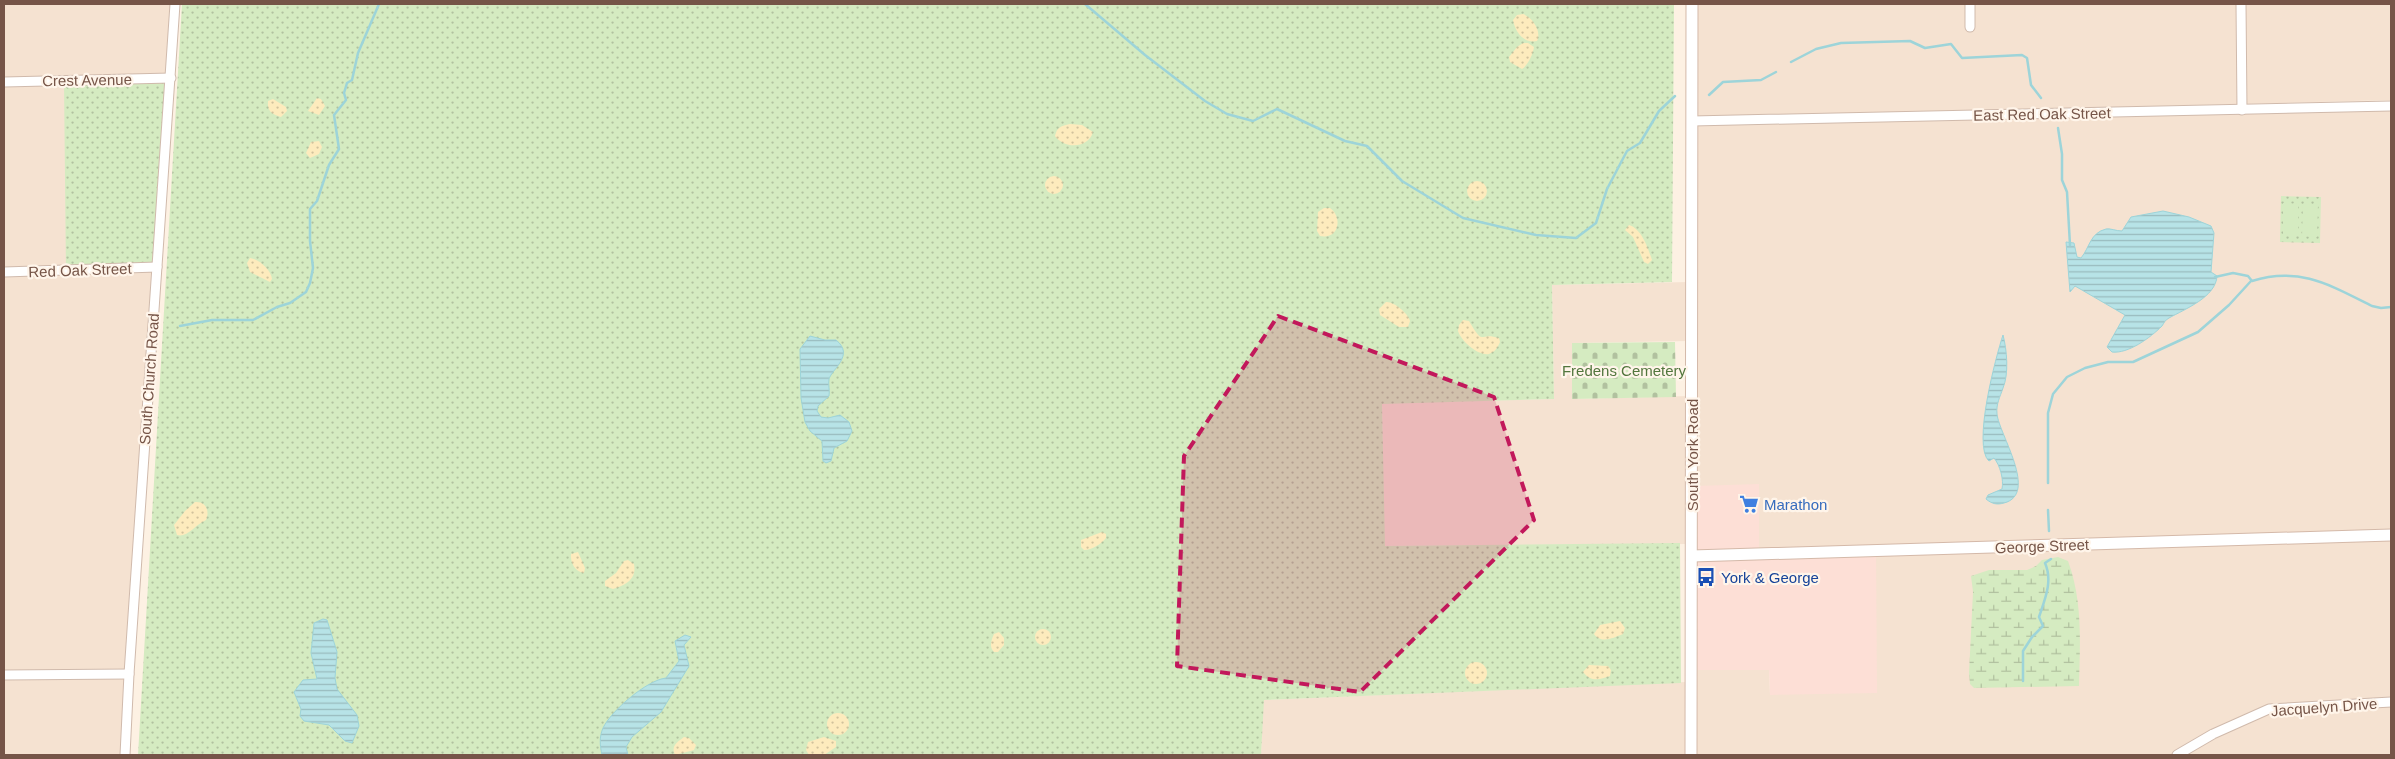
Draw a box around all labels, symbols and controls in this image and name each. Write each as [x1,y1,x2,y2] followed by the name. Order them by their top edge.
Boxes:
[42,71,132,89] street label: Crest Avenue
[1973,104,2112,124] street label: East Red Oak Street
[28,260,133,280] street label: Red Oak Street
[136,313,162,445] street label: South Church Road
[1562,362,1687,379] park label: Fredens Cemetery
[1684,399,1701,511] street label: South York Road
[1738,493,1760,515] supermarket icon: Marathon
[1764,496,1827,513] place label: Marathon
[1995,536,2090,556] street label: George Street
[1695,566,1717,588] bus stop icon: York & George
[1721,569,1819,586] place label: York & George
[2270,695,2378,719] street label: Jacquelyn Drive

